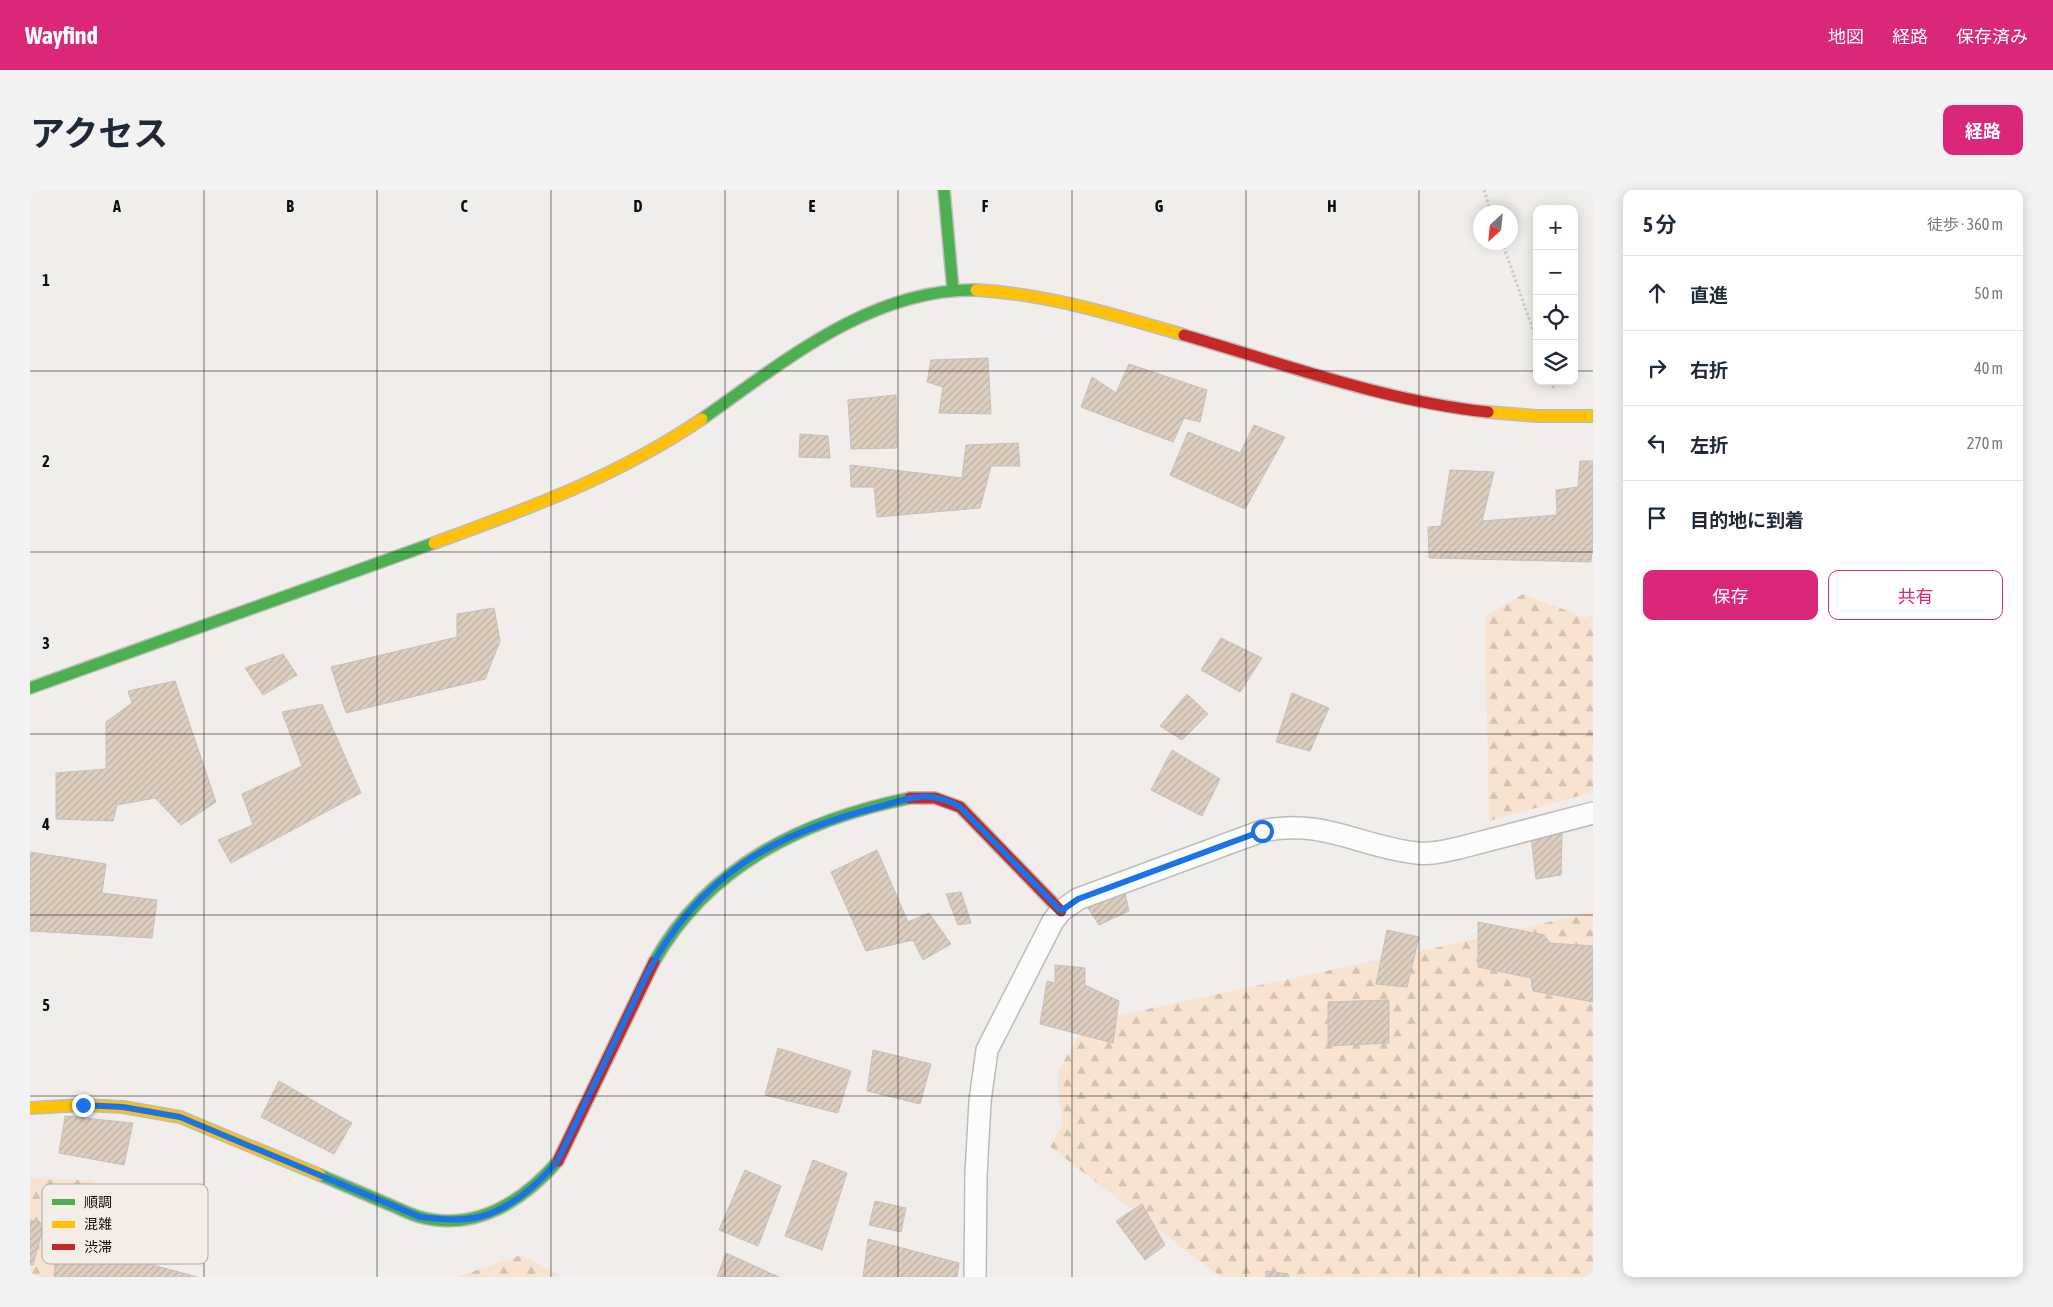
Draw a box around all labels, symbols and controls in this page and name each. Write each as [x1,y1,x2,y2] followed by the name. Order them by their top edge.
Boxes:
[25,22,98,49] text: Wayfind
[1828,26,1864,47] text: 地図
[1892,26,1928,47] text: 経路
[1956,26,2028,47] text: 保存済み
[1943,105,2023,155] button: 経路
[30,113,168,153] text: アクセス
[112,197,121,215] text: A
[286,197,294,215] text: B
[460,197,468,215] text: C
[634,197,643,215] text: D
[809,197,816,215] text: E
[982,197,989,215] text: F
[1155,197,1164,215] text: G
[1327,197,1337,215] text: H
[1473,205,1518,250] north arrow
[1533,205,1578,385] map controls
[1533,205,1578,250] button: +
[1643,212,1677,236] text: 5 分
[1927,215,2003,233] text: 徒歩 · 360 m
[1533,250,1578,295] button: −
[42,271,50,289] text: 1
[1643,279,1671,307] icon: ahead
[1690,284,1728,306] text: 直進
[1974,284,2003,302] text: 50 m
[1533,295,1578,340] button: locate
[1533,340,1578,385] button: layers
[1643,354,1671,382] icon: right
[1690,359,1728,381] text: 右折
[1974,359,2003,377] text: 40 m
[1643,429,1671,457] icon: left
[1690,434,1728,456] text: 左折
[1967,434,2003,452] text: 270 m
[42,452,50,470] text: 2
[1643,504,1671,532] icon: arrive
[1690,509,1804,531] text: 目的地に到着
[1643,570,1818,620] button: 保存
[1828,570,2003,620] button: 共有
[42,634,50,652] text: 3
[41,815,50,833] text: 4
[1251,820,1274,843] route start
[42,996,50,1014] text: 5
[72,1094,95,1117] route end
[42,1184,208,1264] legend
[84,1194,112,1210] text: 順調
[84,1216,112,1232] text: 混雑
[84,1239,112,1255] text: 渋滞

